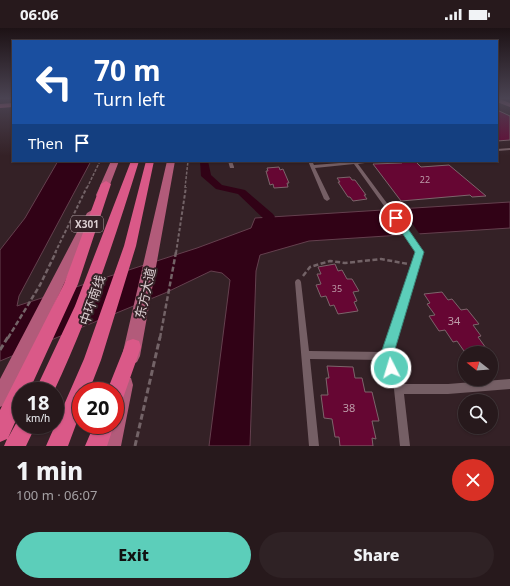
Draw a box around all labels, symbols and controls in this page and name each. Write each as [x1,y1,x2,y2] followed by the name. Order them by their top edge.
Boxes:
[20,4,59,24] text: 06:06
[94,51,161,89] text: 70 m
[28,56,80,108] icon: left
[94,87,165,111] text: Turn left
[71,132,93,154] icon: arrive
[28,133,63,153] text: Then
[420,173,430,186] house number: 22
[379,201,413,235] pin
[385,207,407,229] icon: arrive
[71,216,103,232] road number: X301
[130,266,160,320] street label: 东方大道
[75,272,109,328] street label: 中环南线
[332,282,342,295] house number: 35
[448,313,461,328] house number: 34
[458,346,498,386] north arrow
[458,346,498,434] map controls
[370,347,412,389] position arrow
[72,382,124,434] speed limit sign: 20
[27,389,49,416] text: 18
[458,394,498,434] button: search
[343,400,355,415] house number: 38
[26,411,50,425] text: km/h
[16,454,83,487] text: 1 min
[452,459,494,501] button: close
[16,486,97,504] text: 100 m · 06:07
[16,532,251,578] button: Exit
[259,532,494,578] button: Share

